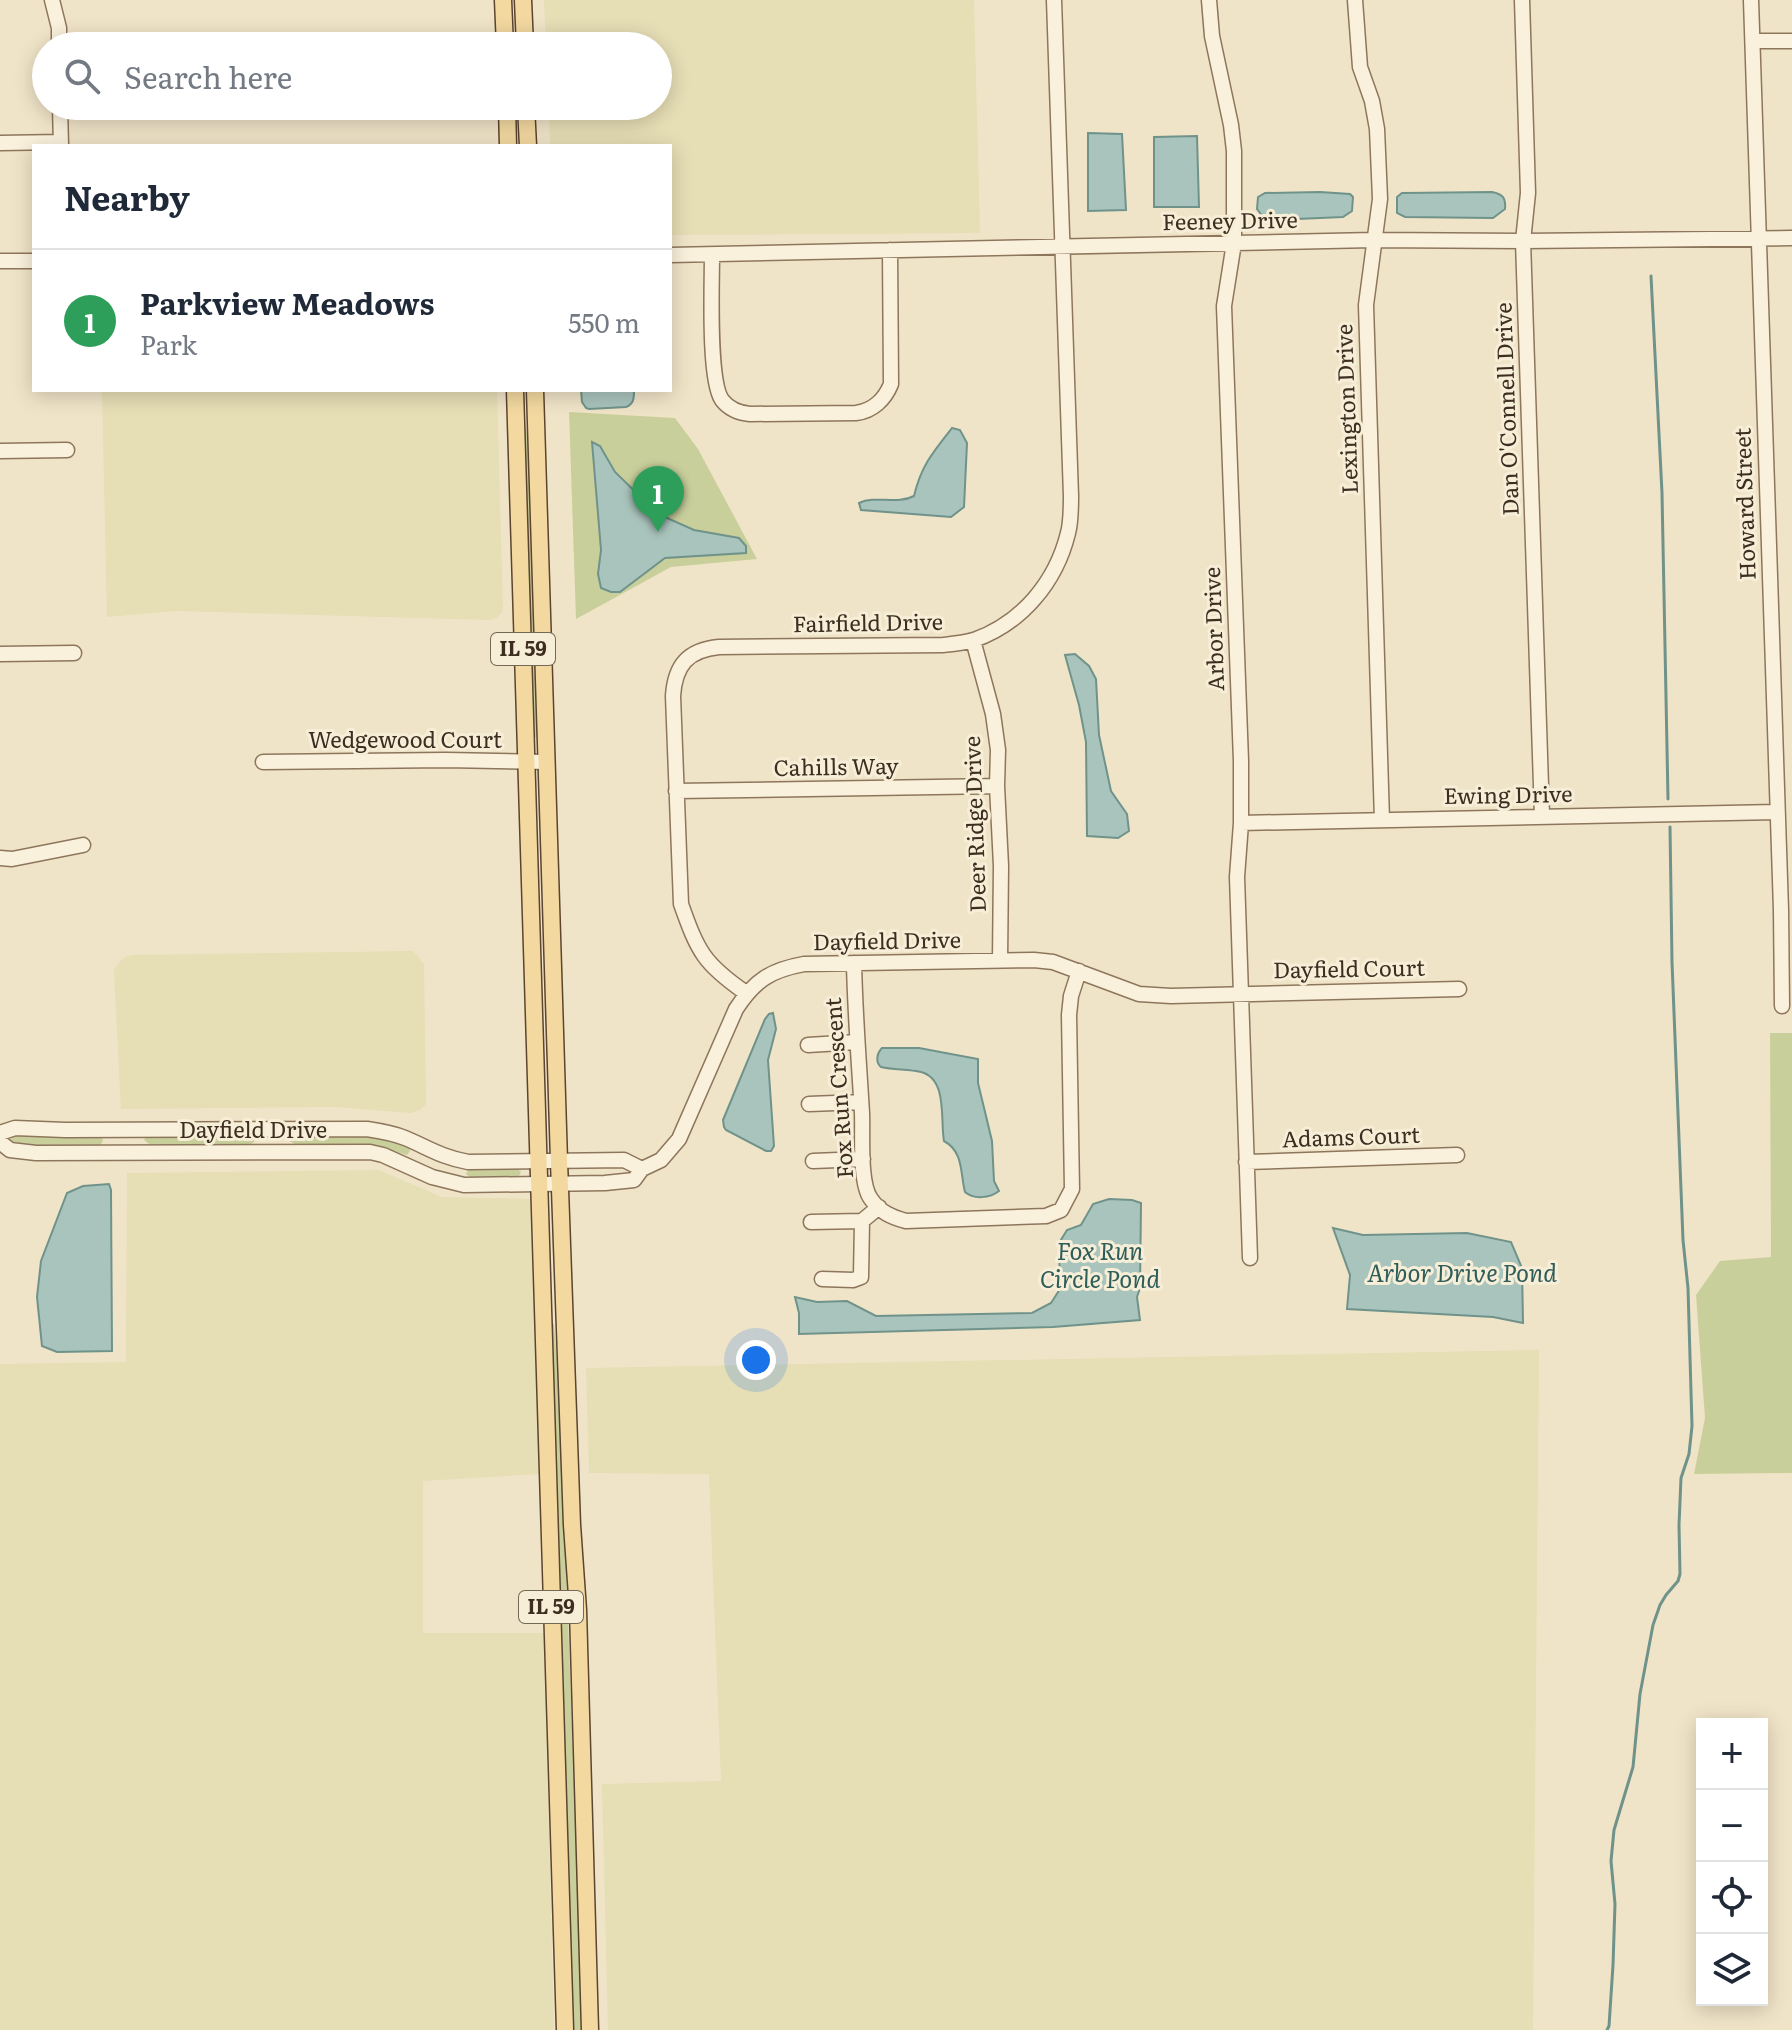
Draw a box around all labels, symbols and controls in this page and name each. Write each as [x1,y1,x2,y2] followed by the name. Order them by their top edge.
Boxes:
[32,32,672,120] search box
[60,54,104,98] icon: search
[124,54,292,98] text: Search here
[64,171,190,221] text: Nearby
[1162,202,1298,237] street label: Feeney Drive
[140,280,434,324] text: Parkview Meadows
[85,302,95,341] text: 1
[568,302,640,341] text: 550 m
[1485,302,1526,516] street label: Dan O'Connell Drive
[1326,323,1365,495] street label: Lexington Drive
[140,324,197,363] text: Park
[1724,427,1763,581] street label: Howard Street
[632,466,684,532] pin: 1
[1194,566,1231,692] street label: Arbor Drive
[793,604,943,639] street label: Fairfield Drive
[491,633,555,665] road number: IL 59
[308,722,502,755] street label: Wedgewood Court
[954,735,993,913] street label: Deer Ridge Drive
[773,748,899,783] street label: Cahills Way
[1443,776,1573,811] street label: Ewing Drive
[813,922,961,957] street label: Dayfield Drive
[1273,950,1425,985] street label: Dayfield Court
[815,996,860,1180] street label: Fox Run Crescent
[179,1112,327,1145] street label: Dayfield Drive
[1281,1117,1421,1154] street label: Adams Court
[1040,1232,1160,1295] water label: Fox Run Circle Pond
[1367,1254,1557,1289] water label: Arbor Drive Pond
[736,1340,776,1380] your location
[519,1591,583,1623] road number: IL 59
[1696,1718,1768,2006] map controls
[1696,1718,1768,1790] button: +
[1696,1790,1768,1862] button: −
[1696,1862,1768,1934] button: locate
[1696,1934,1768,2006] button: layers

